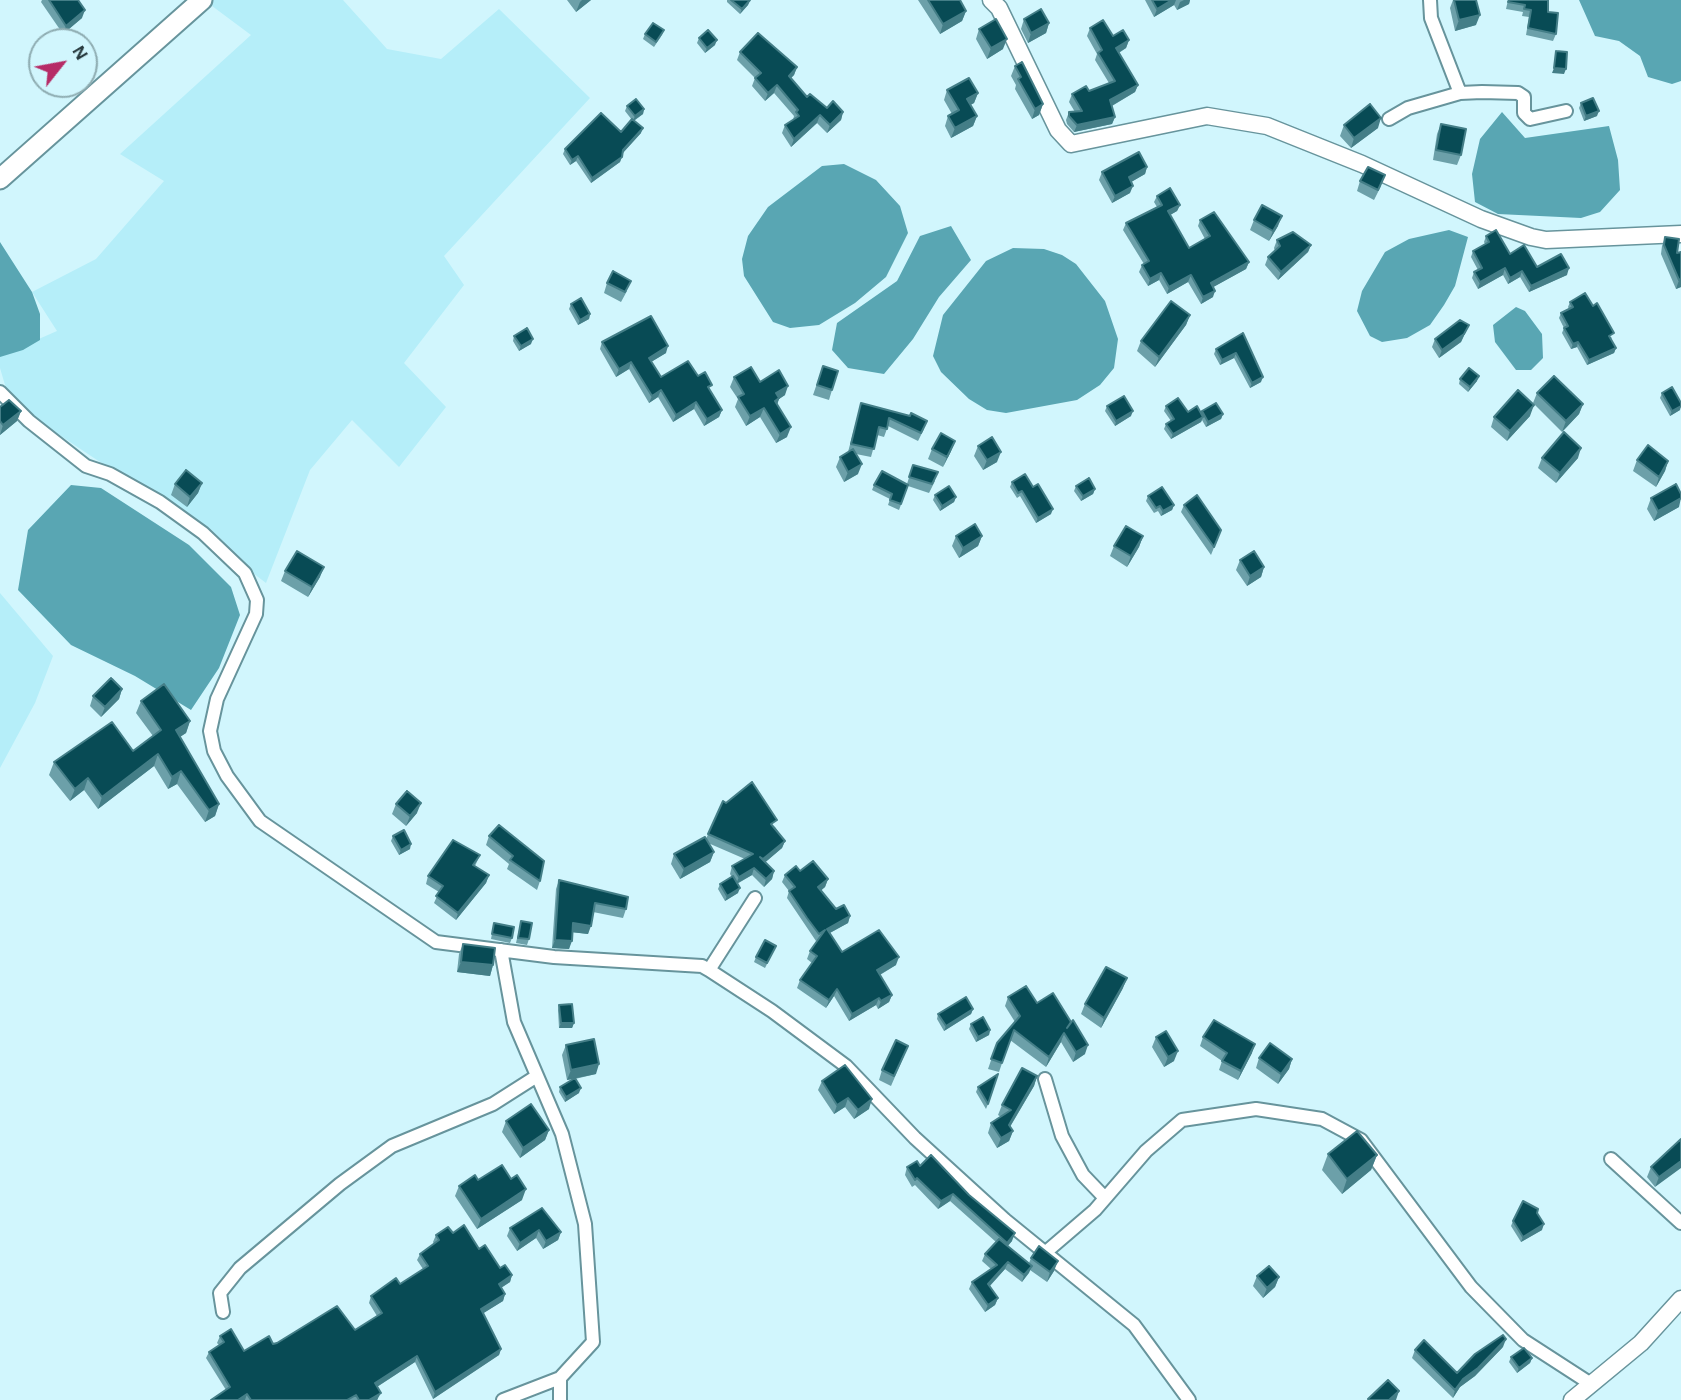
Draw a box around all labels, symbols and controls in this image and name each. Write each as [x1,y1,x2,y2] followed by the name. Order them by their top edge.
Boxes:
[28,28,98,98] north arrow
[68,42,91,64] text: N

